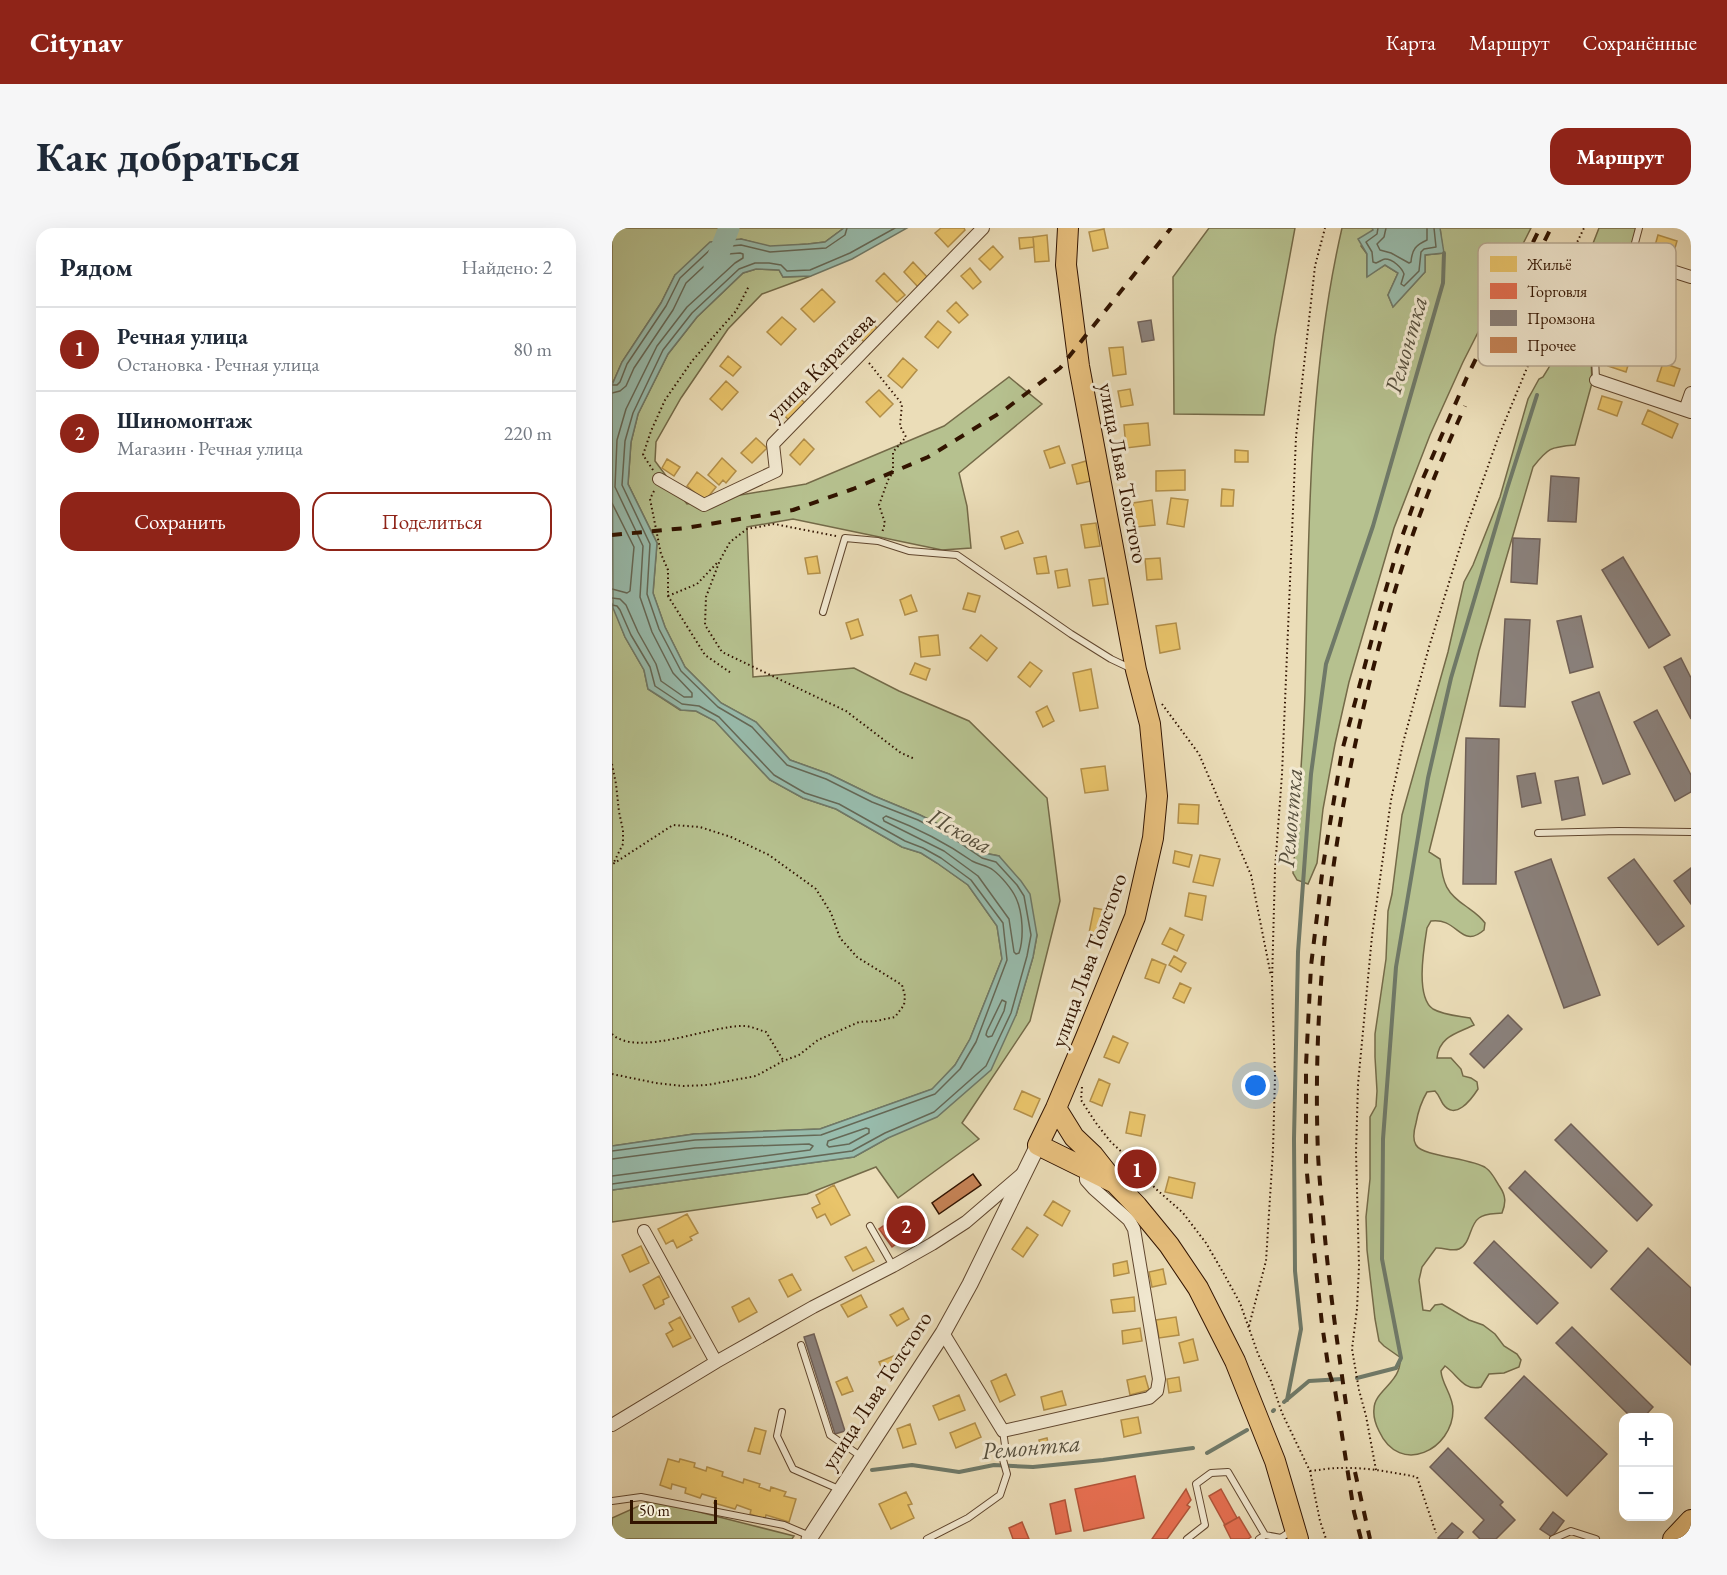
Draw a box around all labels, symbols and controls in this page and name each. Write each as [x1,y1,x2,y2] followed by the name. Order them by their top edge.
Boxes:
[30,24,123,60] text: Citynav
[1386,29,1436,56] text: Карта
[1469,29,1550,56] text: Маршрут
[1583,29,1697,56] text: Сохранённые
[1550,128,1691,185] button: Маршрут
[36,129,300,184] text: Как добраться
[1478,243,1676,366] legend
[60,250,133,284] text: Рядом
[461,254,552,280] text: Найдено: 2
[1526,254,1572,275] text: Жильё
[1527,281,1587,302] text: Торговля
[1377,293,1434,397] water label: Ремонтка
[759,305,881,427] street label: улица Каратаева
[1527,308,1596,329] text: Промзона
[117,322,248,351] text: Речная улица
[1527,335,1576,356] text: Прочее
[74,336,85,362] text: 1
[513,336,552,362] text: 80 m
[117,351,319,377] text: Остановка · Речная улица
[1092,380,1155,566] street label: улица Льва Толстого
[117,406,253,435] text: Шиномонтаж
[74,420,85,446] text: 2
[504,420,552,446] text: 220 m
[117,435,303,461] text: Магазин · Речная улица
[60,492,300,551] button: Сохранить
[312,492,552,551] button: Поделиться
[1270,767,1309,869] water label: Ремонтка
[922,800,998,861] water label: Пскова
[1043,869,1133,1051] street label: улица Льва Толстого
[1241,1071,1270,1100] your location
[1118,1146,1156,1192] pin: 1
[886,1202,926,1248] pin: 2
[814,1305,939,1475] street label: улица Льва Толстого
[1619,1413,1673,1521] map controls
[1619,1413,1673,1467] button: +
[980,1427,1082,1466] water label: Ремонтка
[1619,1467,1673,1521] button: −
[630,1497,717,1524] scale bar
[639,1500,670,1521] text: 50 m

